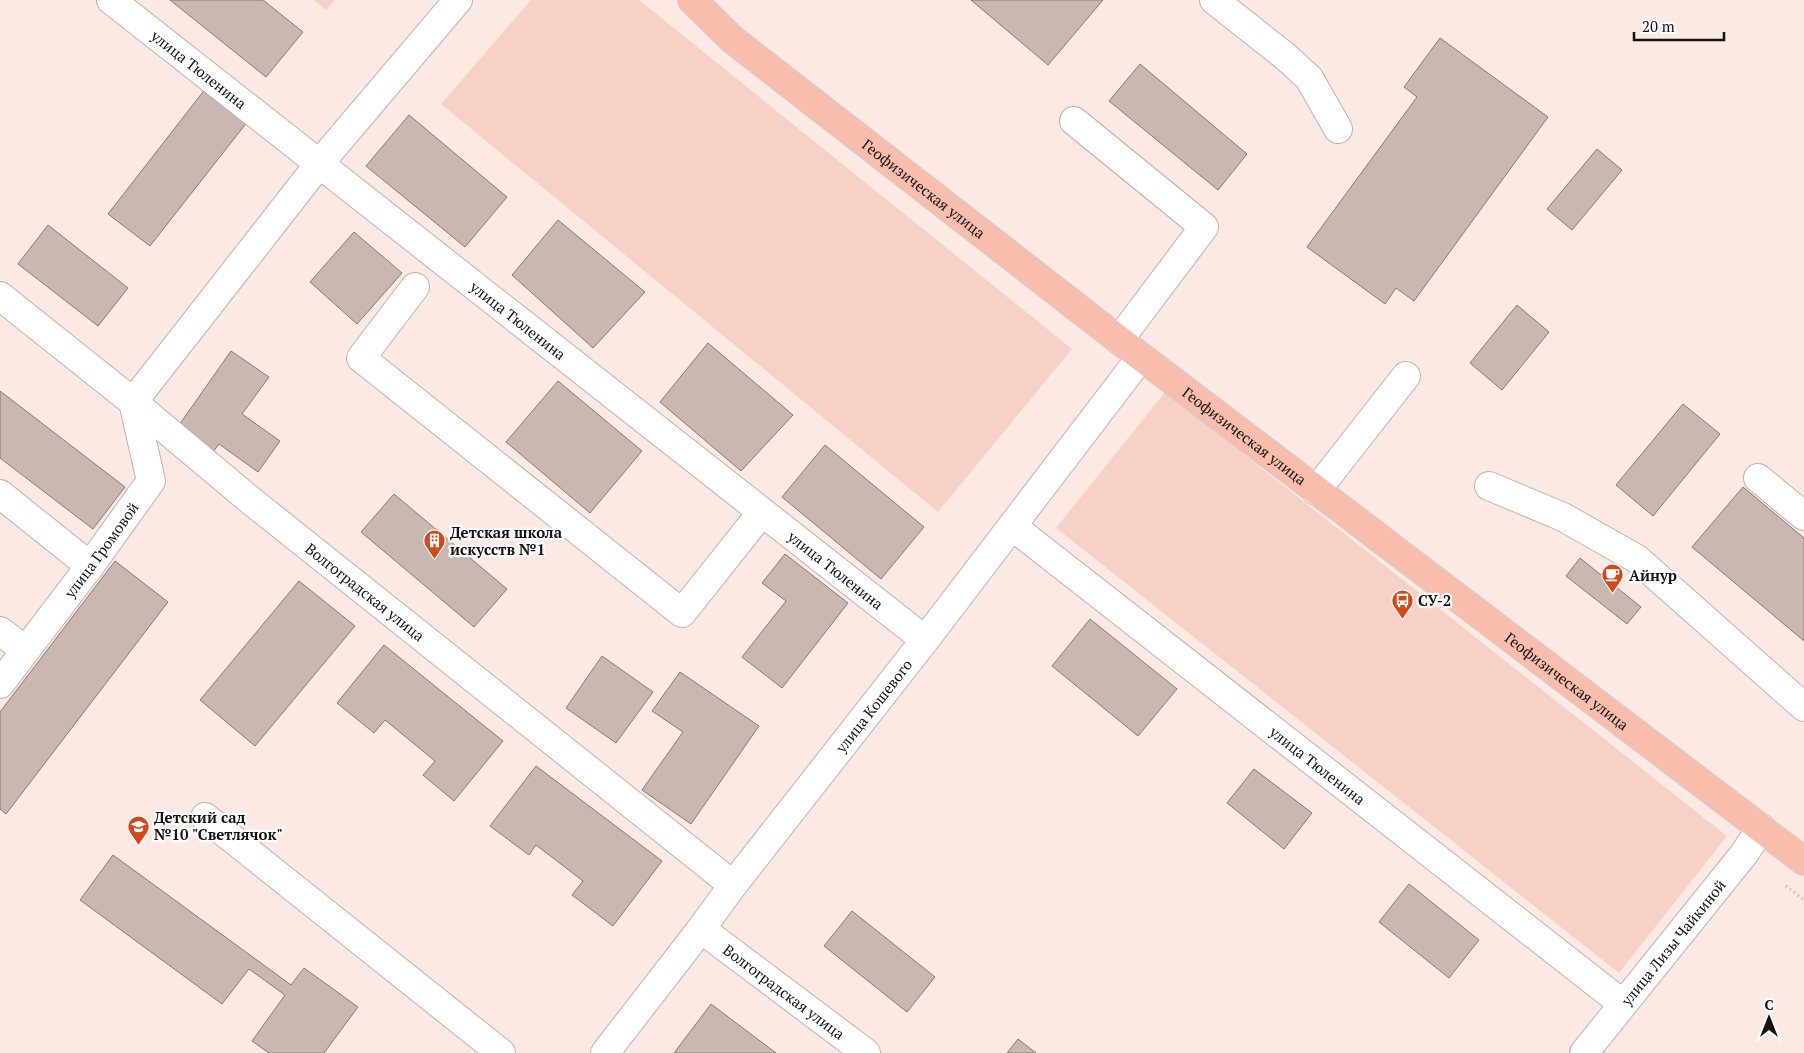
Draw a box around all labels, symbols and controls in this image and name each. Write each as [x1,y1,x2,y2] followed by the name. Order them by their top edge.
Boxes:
[1634,10,1724,42] scale bar
[1642,16,1675,36] text: 20 m
[146,25,251,113] street label: улица Тюленина
[858,134,990,243] street label: Геофизическая улица
[466,276,570,364] street label: улица Тюленина
[1179,382,1311,489] street label: Геофизическая улица
[59,498,143,603] street label: улица Громовой
[450,522,563,559] place label: Детская школа искусств №1
[783,525,888,614] street label: улица Тюленина
[422,529,446,560] building icon: Детская школа искусств №1
[302,538,429,646] street label: Волгоградская улица
[1601,563,1625,594] cafe icon: Айнур
[1629,565,1677,585] place label: Айнур
[1390,588,1414,619] bus stop icon: СУ-2
[1418,590,1451,610] place label: СУ-2
[1501,627,1633,735] street label: Геофизическая улица
[830,655,916,757] street label: улица Кошевого
[1265,721,1370,809] street label: улица Тюленина
[154,807,283,844] place label: Детский сад №10 "Светлячок"
[126,814,150,845] school or university icon: Детский сад №10 "Светлячок"
[1616,875,1730,1010] street label: улица Лизы Чайкиной
[719,939,849,1044] street label: Волгоградская улица
[1744,993,1794,1043] north arrow
[1764,995,1774,1014] text: С

